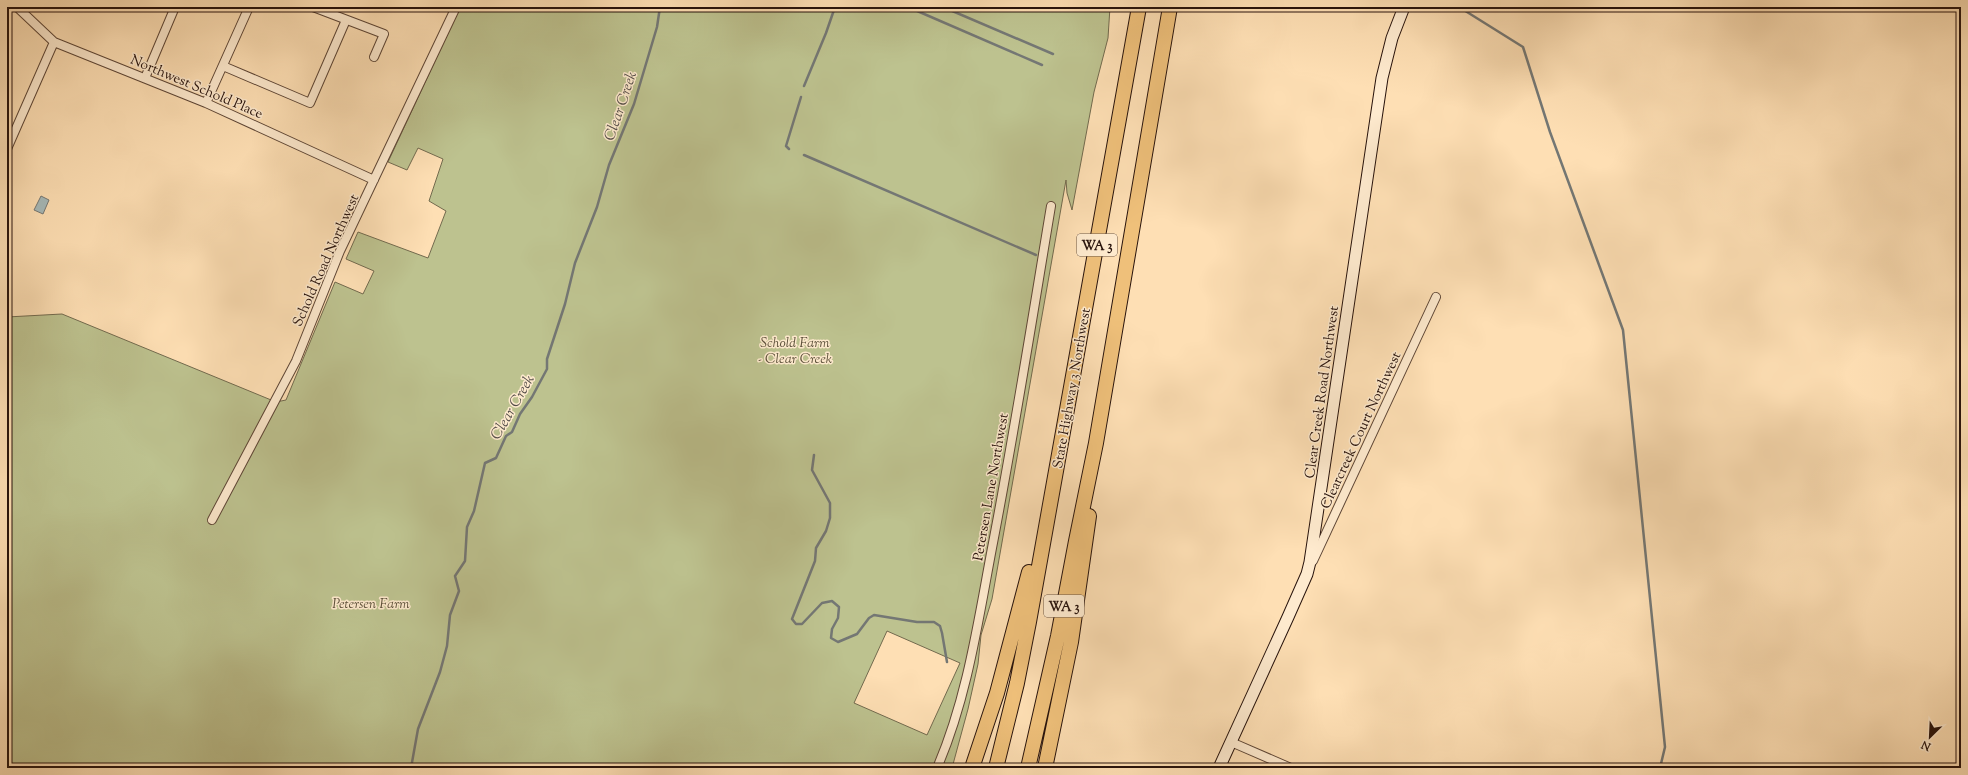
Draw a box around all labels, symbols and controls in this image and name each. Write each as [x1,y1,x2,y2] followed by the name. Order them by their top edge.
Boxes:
[127,51,266,125] street label: Northwest Schold Place
[600,69,643,144] water label: Clear Creek
[289,191,365,330] street label: Schold Road Northwest
[1077,234,1117,256] road number: WA 3
[1301,304,1345,480] street label: Clear Creek Road Northwest
[1049,306,1097,470] street label: State Highway 3 Northwest
[758,334,833,370] park label: Schold Farm - Clear Creek
[1317,349,1407,513] street label: Clearcreek Court Northwest
[486,371,540,444] water label: Clear Creek
[969,412,1015,563] street label: Petersen Lane Northwest
[332,595,410,615] park label: Petersen Farm
[1044,595,1084,617] road number: WA 3
[1910,717,1950,757] north arrow
[1919,736,1935,755] text: N

